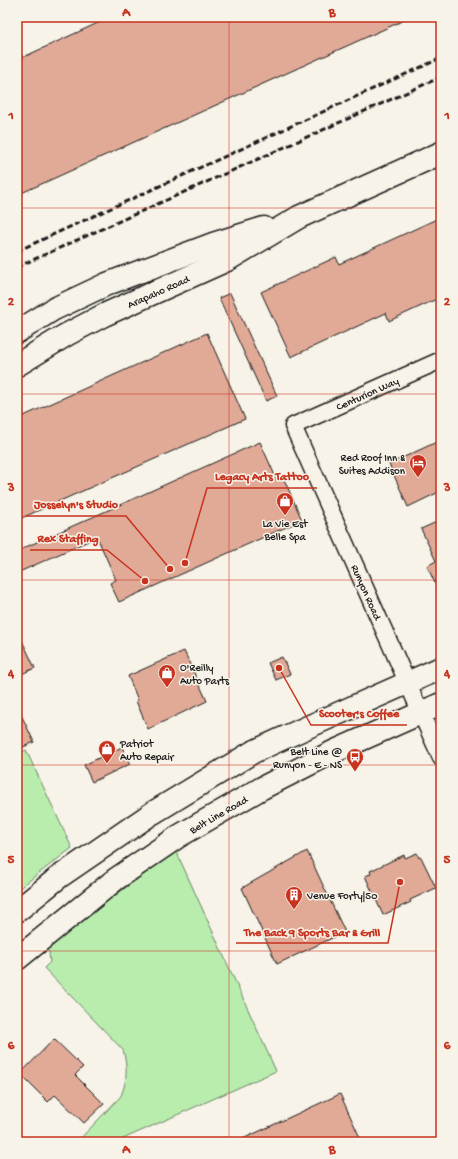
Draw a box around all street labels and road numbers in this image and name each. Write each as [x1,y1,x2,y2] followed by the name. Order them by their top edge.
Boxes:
[126,273,193,312] street label: Arapaho Road
[335,375,401,414] street label: Centurion Way
[348,563,383,624] street label: Runyon Road
[187,794,251,838] street label: Belt Line Road

